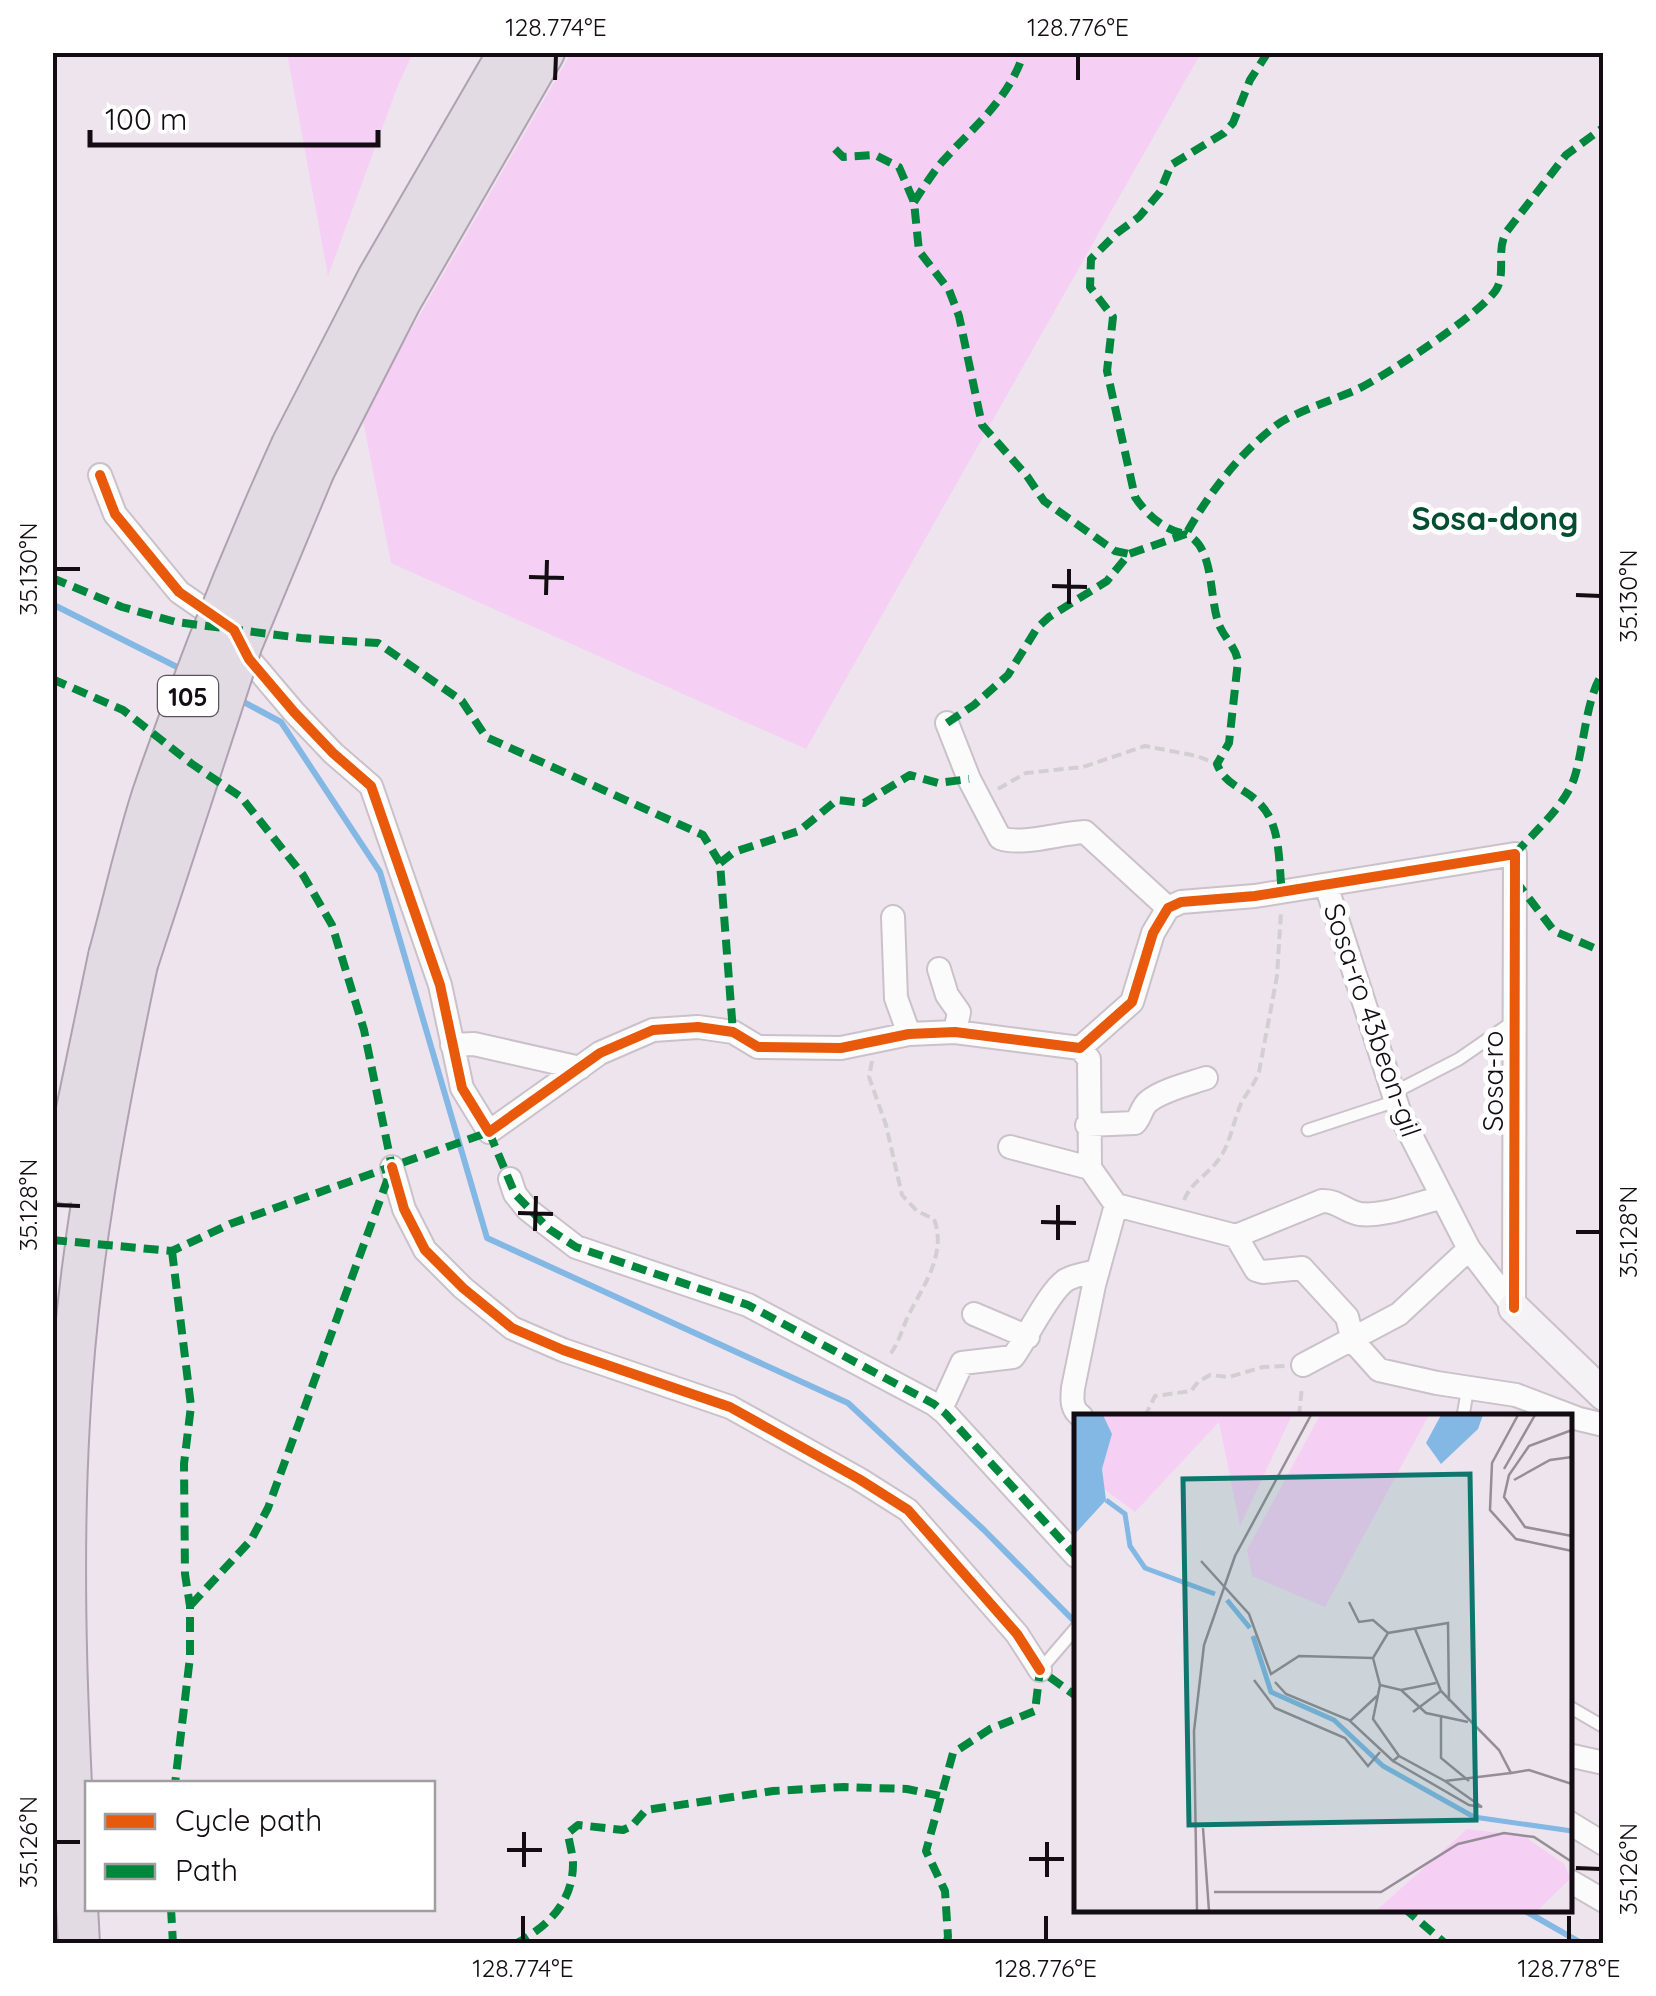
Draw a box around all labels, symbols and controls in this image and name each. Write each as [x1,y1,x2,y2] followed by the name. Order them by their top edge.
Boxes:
[505,11,607,42] text: 128.774°E
[1027,11,1129,42] text: 128.776°E
[90,85,378,147] scale bar
[105,100,187,138] text: 100 m
[1411,498,1579,538] district label: Sosa-dong
[12,522,43,616] text: 35.130°N
[1612,549,1643,643] text: 35.130°N
[158,676,218,716] road number: 105
[1317,899,1429,1141] street label: Sosa-ro 43beon-gil
[1475,1031,1510,1131] street label: Sosa-ro
[12,1159,43,1251] text: 35.128°N
[1612,1186,1643,1278] text: 35.128°N
[1074,1414,1571,1911] inset map
[85,1781,435,1911] legend
[12,1796,43,1888] text: 35.126°N
[175,1801,322,1839] text: Cycle path
[1612,1823,1643,1915] text: 35.126°N
[175,1851,238,1889] text: Path
[472,1952,574,1983] text: 128.774°E
[995,1952,1097,1983] text: 128.776°E
[1518,1952,1620,1983] text: 128.778°E

